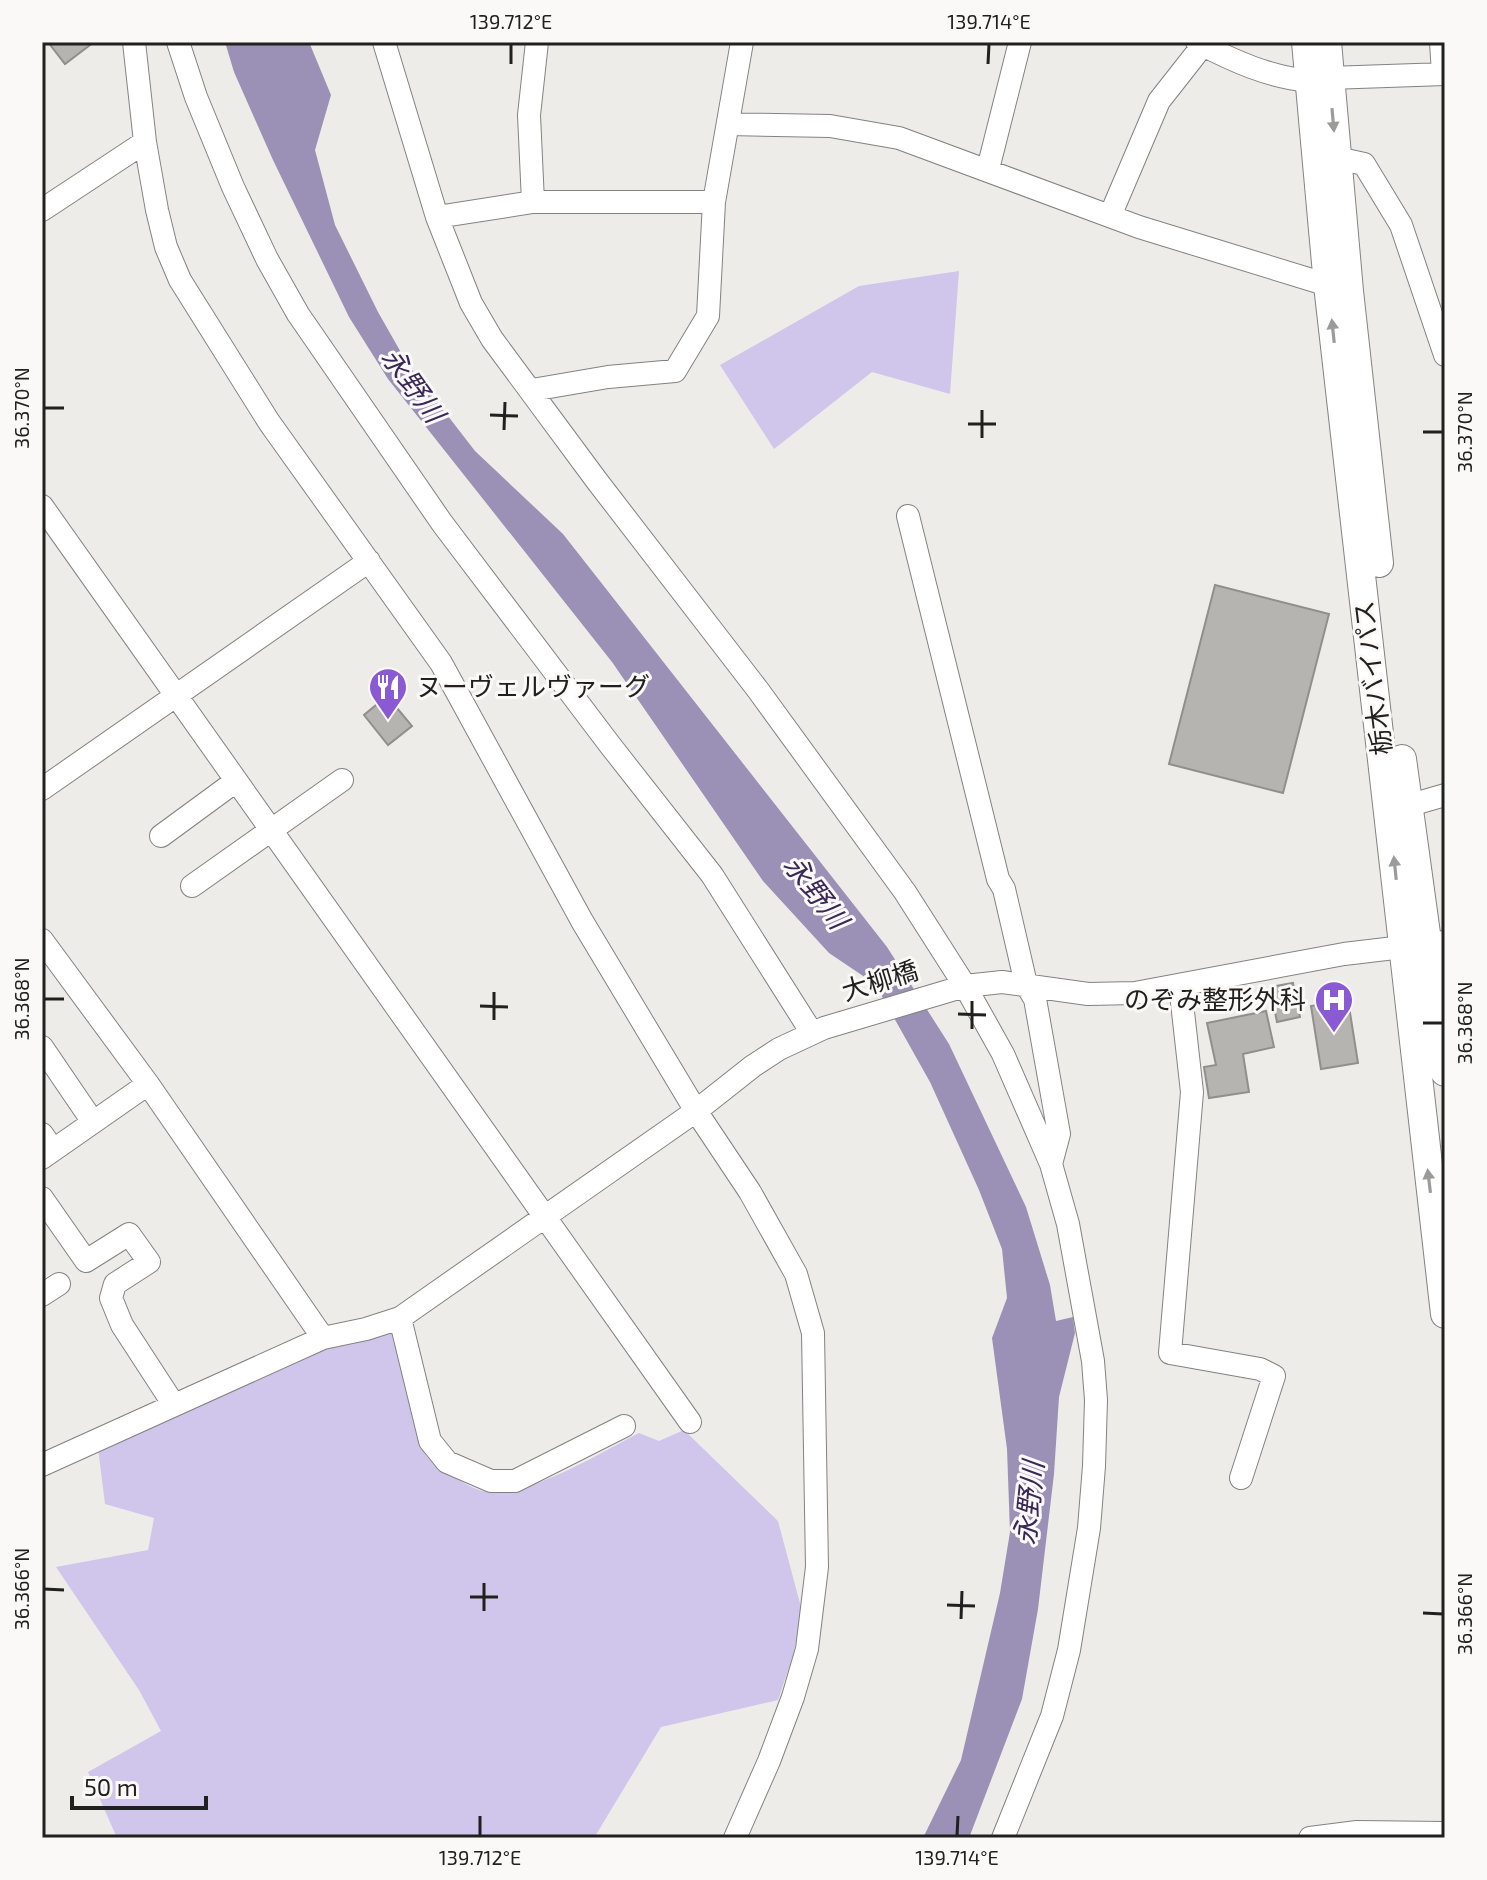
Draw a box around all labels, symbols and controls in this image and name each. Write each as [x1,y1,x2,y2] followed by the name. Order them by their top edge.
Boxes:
[470,9,552,33] text: 139.712°E
[947,9,1031,33] text: 139.714°E
[1327,108,1340,133] one-way arrow
[1327,319,1340,344] one-way arrow
[375,340,454,431] water label: 永野川
[9,367,33,449] text: 36.370°N
[1452,391,1476,473] text: 36.370°N
[1347,599,1396,757] street label: 栃木バイパス
[367,666,409,721] restaurant icon: ヌーヴェルヴァーグ
[416,670,650,701] place label: ヌーヴェルヴァーグ
[778,848,858,937] water label: 永野川
[1388,855,1401,880] one-way arrow
[838,953,921,1006] street label: 大柳橋
[9,957,33,1041] text: 36.368°N
[1313,979,1355,1034] hospital icon: のぞみ整形外科
[1452,981,1476,1065] text: 36.368°N
[1124,983,1306,1014] place label: のぞみ整形外科
[1423,1168,1436,1193] one-way arrow
[1007,1456,1050,1546] water label: 永野川
[9,1548,33,1630] text: 36.366°N
[1452,1573,1476,1655] text: 36.366°N
[72,1760,206,1810] scale bar
[84,1772,138,1801] text: 50 m
[439,1845,521,1869] text: 139.712°E
[915,1845,999,1869] text: 139.714°E

